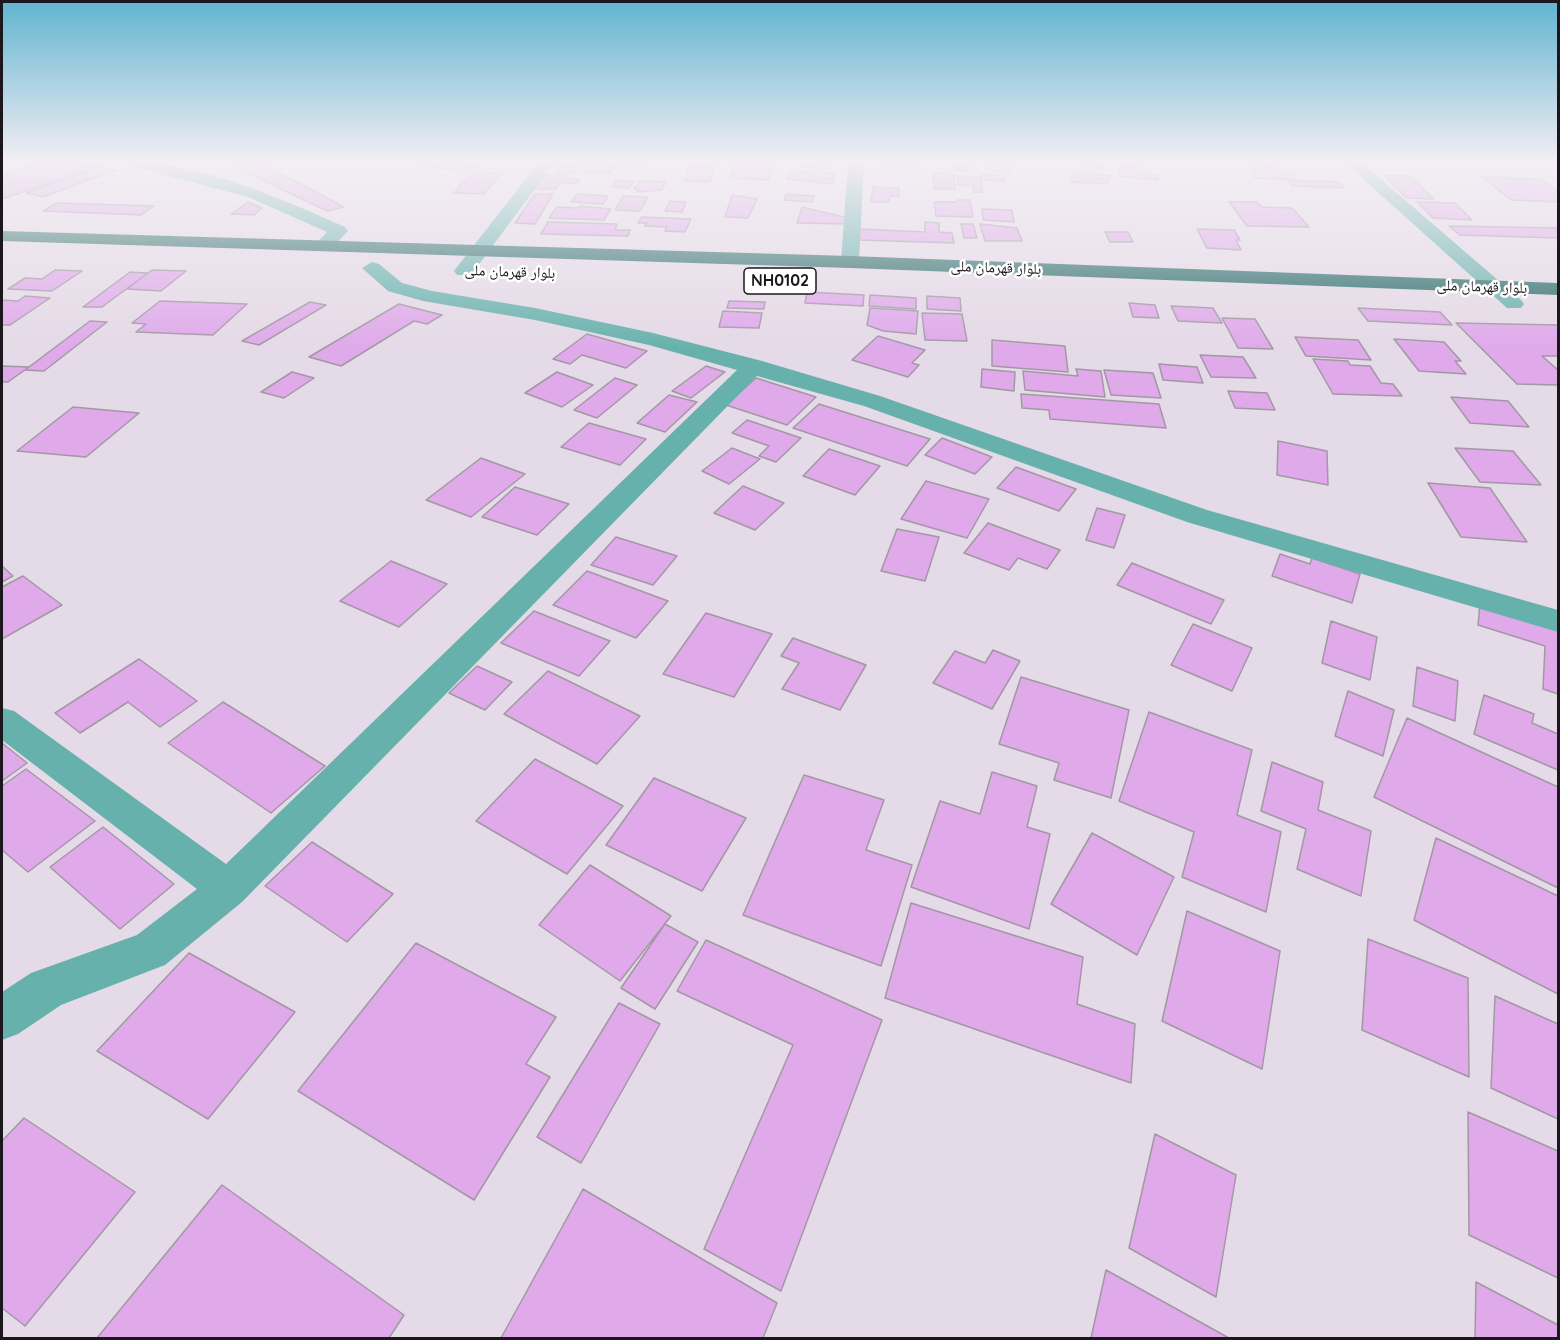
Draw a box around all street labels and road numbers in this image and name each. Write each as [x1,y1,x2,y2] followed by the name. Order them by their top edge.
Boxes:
[950,257,1042,279] street label: بلوار قهرمان ملی
[464,261,556,283] street label: بلوار قهرمان ملی
[744,268,816,294] road number: NH0102
[1436,276,1528,298] street label: بلوار قهرمان ملی

